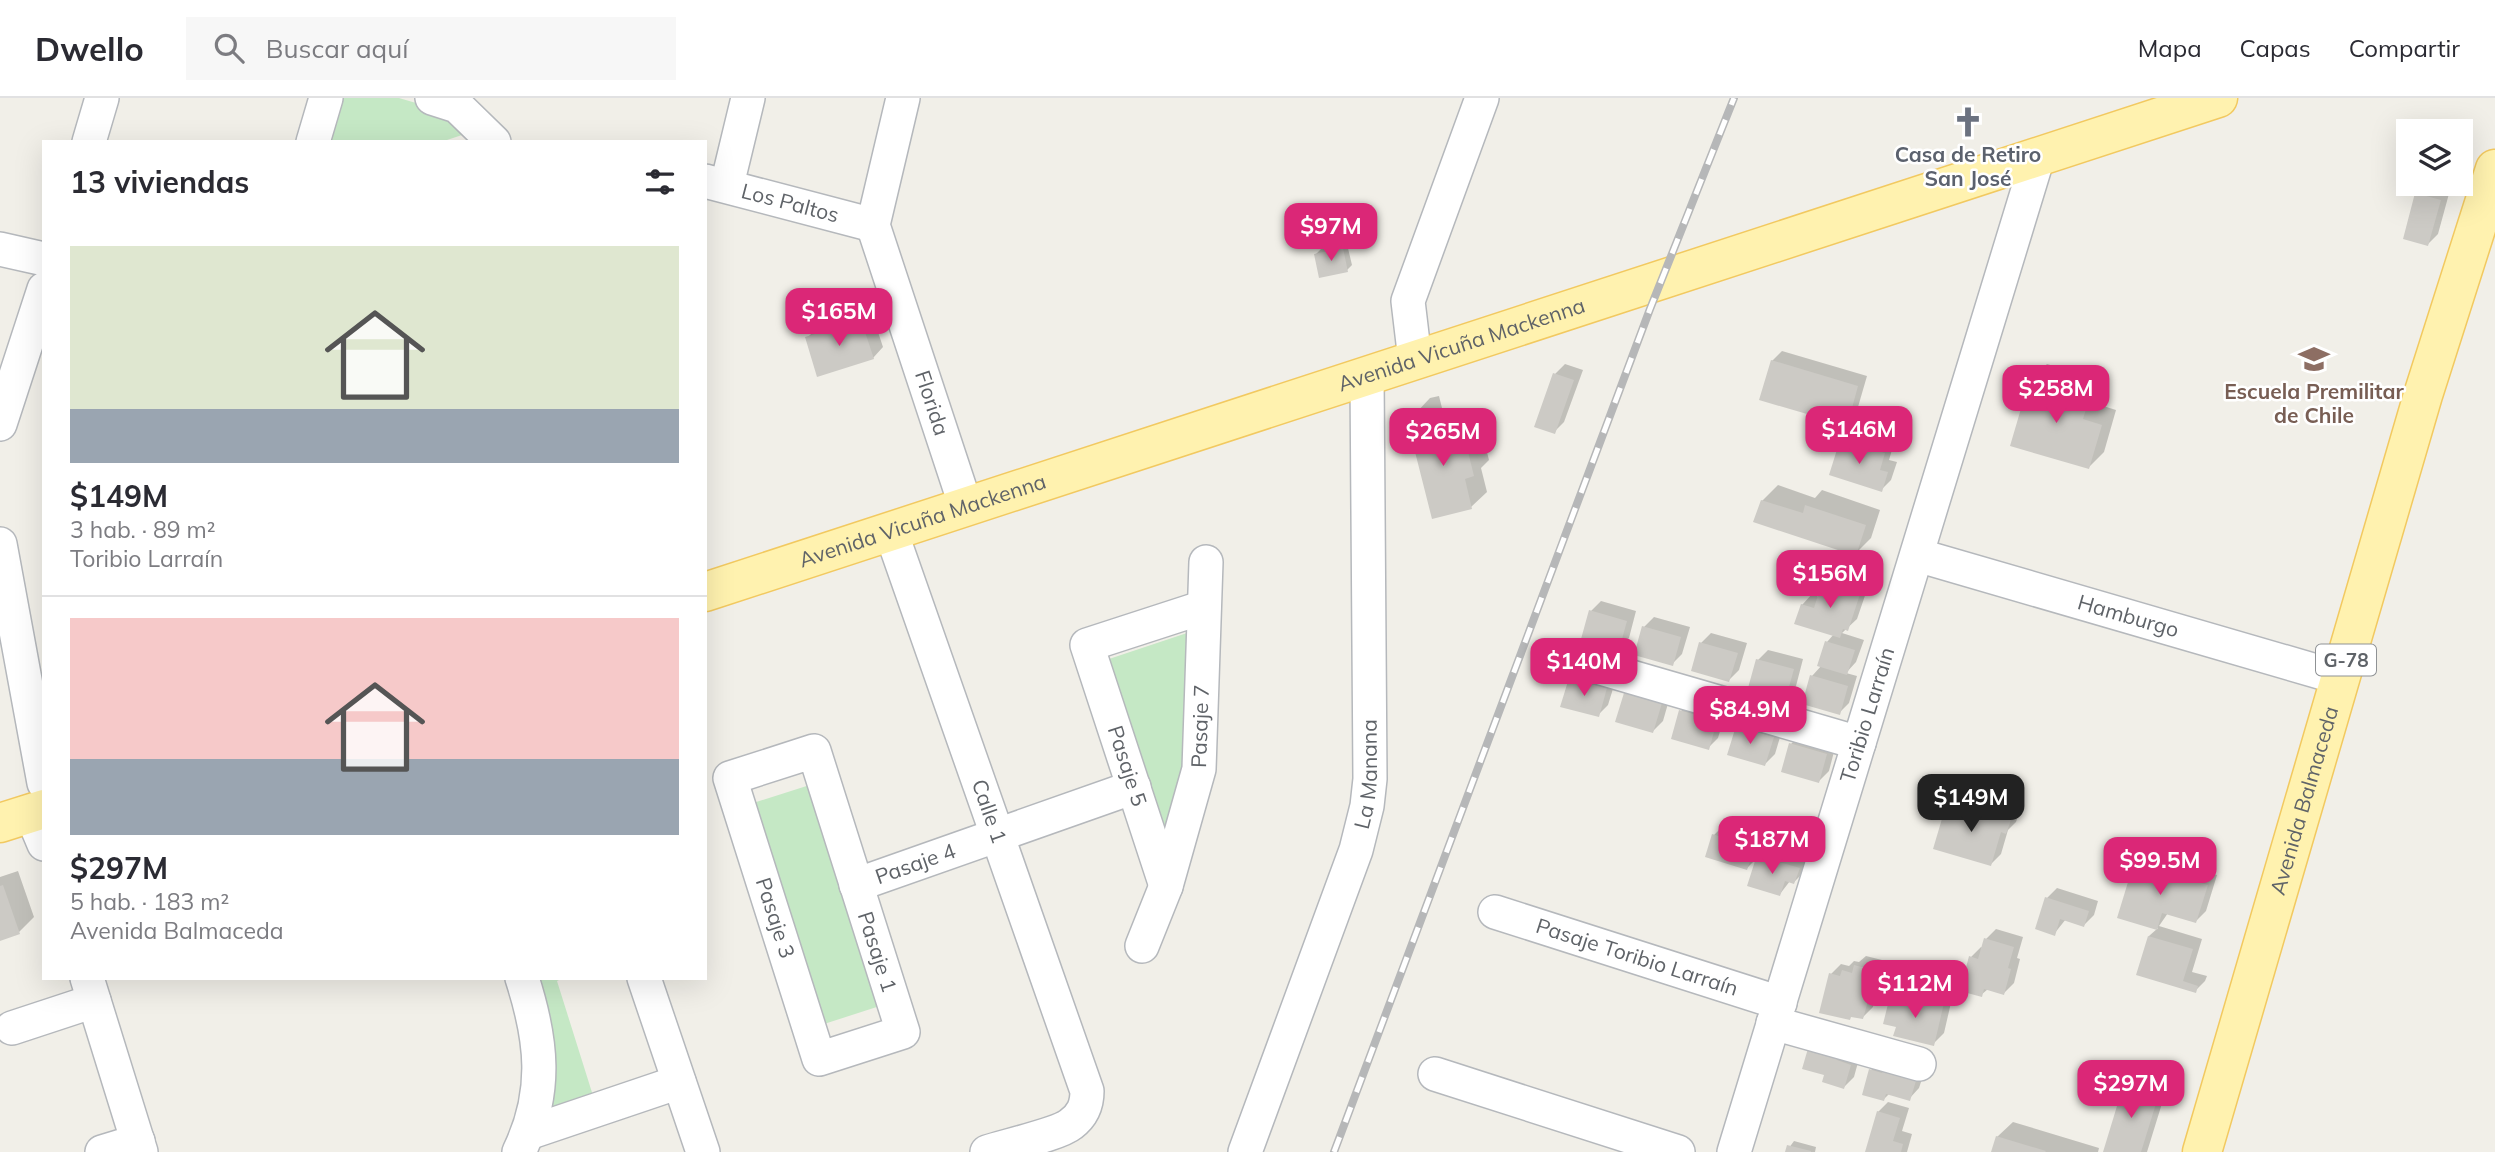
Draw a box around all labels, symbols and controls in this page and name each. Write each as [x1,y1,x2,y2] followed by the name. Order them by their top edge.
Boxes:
[186,17,676,80] search box
[35,28,144,69] text: Dwello
[210,29,248,67] icon: search
[266,32,408,65] text: Buscar aquí
[2138,33,2202,63] text: Mapa
[2240,33,2311,63] text: Capas
[2349,33,2460,63] text: Compartir
[1951,105,1985,139] church icon: Casa de Retiro San José
[2396,119,2473,196] map controls
[2396,119,2473,196] button: layers
[1895,141,2041,191] place label: Casa de Retiro San José
[70,163,249,201] text: 13 viviendas
[641,163,679,201] icon: filters
[739,177,842,228] street label: Los Paltos
[1290,204,1372,263] pin: $97M
[1300,211,1362,240] text: $97M
[790,288,888,348] pin: $165M
[312,292,438,418] icon: home
[1335,292,1588,396] street label: Avenida Vicuña Mackenna
[801,296,877,325] text: $165M
[2297,342,2331,376] school or university icon: Escuela Premilitar de Chile
[2007,366,2105,425] pin: $258M
[910,367,955,438] street label: Florida
[2018,373,2094,402] text: $258M
[2224,378,2405,428] place label: Escuela Premilitar de Chile
[1810,406,1908,466] pin: $146M
[1394,408,1492,468] pin: $265M
[1821,414,1897,443] text: $146M
[1405,416,1481,445] text: $265M
[796,468,1049,572] street label: Avenida Vicuña Mackenna
[70,477,168,515] text: $149M
[70,515,215,544] text: 3 hab. · 89 m²
[70,544,223,573] text: Toribio Larraín
[1781,550,1879,610] pin: $156M
[1792,558,1868,587] text: $156M
[2075,588,2182,642] street label: Hamburgo
[1535,638,1633,698] pin: $140M
[1834,644,1899,785] street label: Toribio Larraín
[2316,645,2376,676] road number: G-78
[1546,646,1622,675] text: $140M
[312,664,438,790] icon: home
[1185,684,1214,768] street label: Pasaje 7
[1693,686,1807,746] pin: $84.9M
[1710,694,1790,723] text: $84.9M
[2264,703,2343,898] street label: Avenida Balmaceda
[1348,719,1382,831] street label: La Manana
[1103,722,1153,809] street label: Pasaje 5
[1922,774,2020,834] pin: $149M
[967,775,1013,847] street label: Calle 1
[1933,782,2009,811] text: $149M
[1723,816,1821,876] pin: $187M
[1734,824,1810,853] text: $187M
[871,837,959,889] street label: Pasaje 4
[2103,838,2217,897] pin: $99.5M
[2120,845,2200,874] text: $99.5M
[70,849,168,887] text: $297M
[751,874,801,961] street label: Pasaje 3
[70,887,229,916] text: 5 hab. · 183 m²
[853,908,903,995] street label: Pasaje 1
[1533,912,1742,1001] street label: Pasaje Toribio Larraín
[70,916,284,945] text: Avenida Balmaceda
[1866,960,1964,1020] pin: $112M
[1877,968,1953,997] text: $112M
[2082,1060,2180,1120] pin: $297M
[2093,1068,2169,1097] text: $297M

